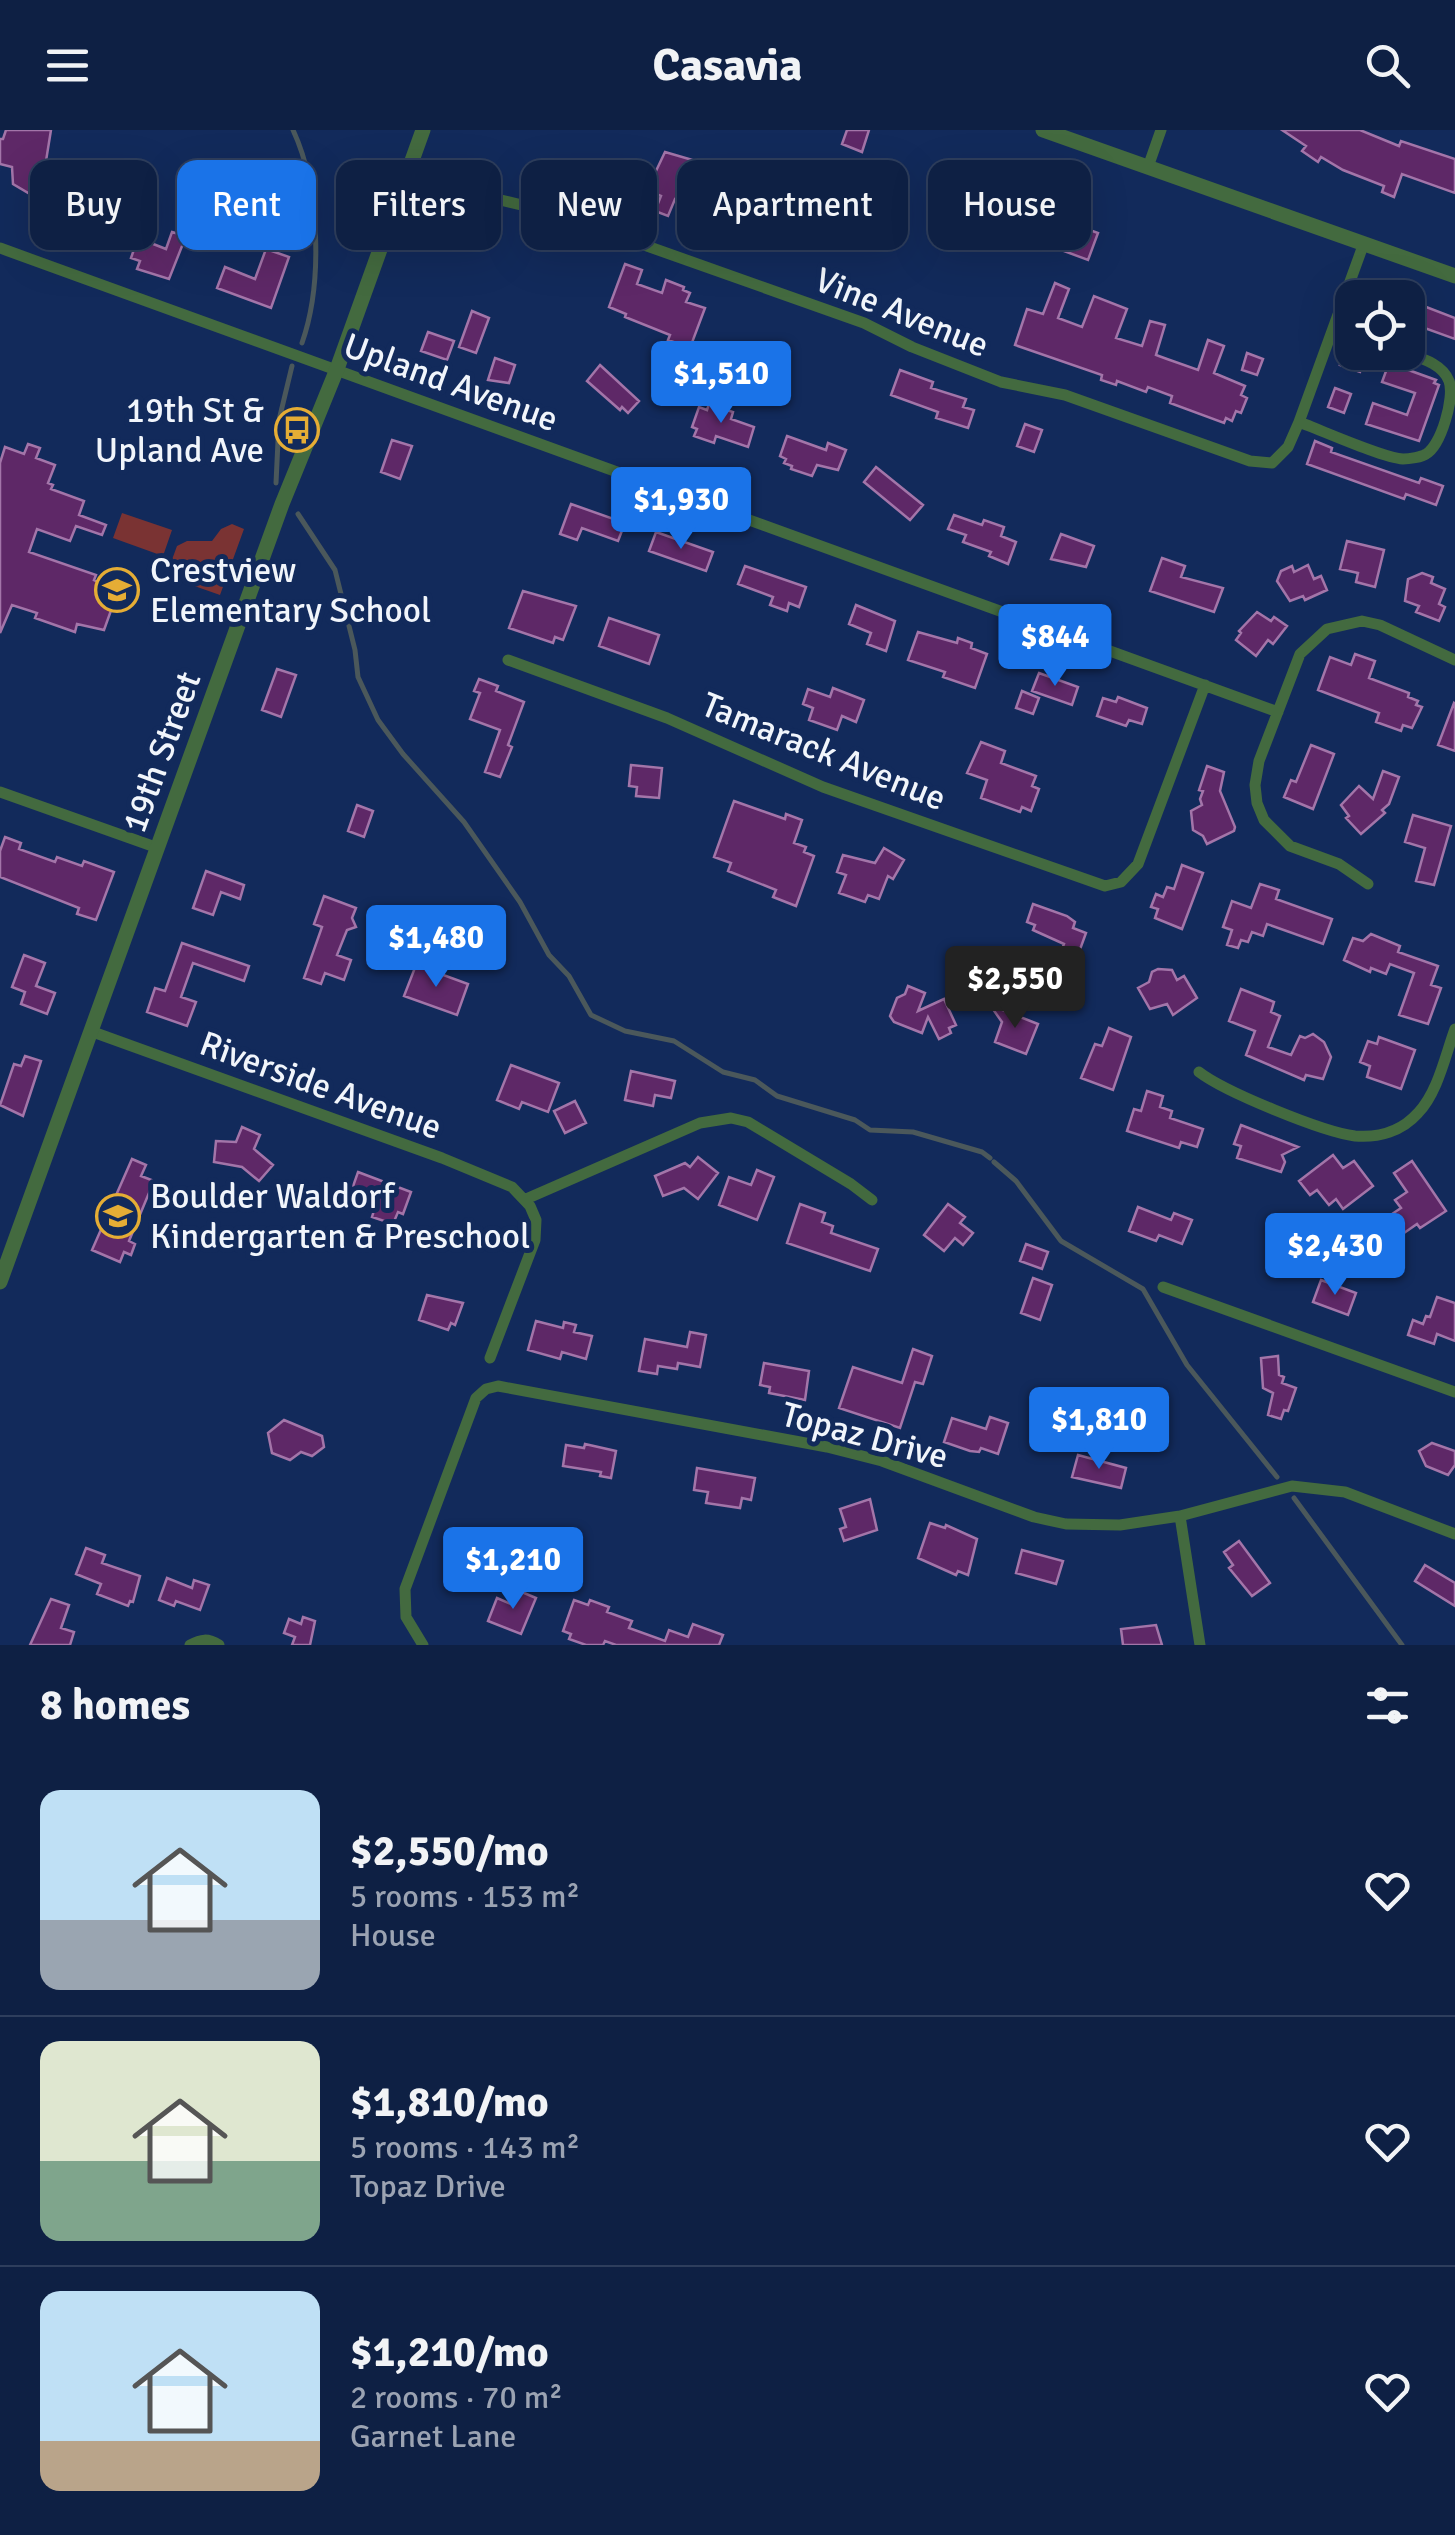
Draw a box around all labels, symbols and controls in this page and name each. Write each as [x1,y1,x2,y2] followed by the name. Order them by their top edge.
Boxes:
[40,38,95,93] icon: menu
[653,38,802,93] text: Casavia
[1360,38,1415,93] icon: search
[30,160,157,250] chip: Buy
[177,160,316,250] chip: Rent
[336,160,501,250] chip: Filters
[521,160,657,250] chip: New
[677,160,908,250] chip: Apartment
[928,160,1091,250] chip: House
[809,258,995,367] street label: Vine Avenue
[1335,280,1425,370] map controls
[1335,280,1425,370] button: locate
[338,324,564,441] street label: Upland Avenue
[640,341,802,426] pin: $1,510
[673,354,769,393] text: $1,510
[95,389,264,472] place label: 19th St & Upland Ave
[274,407,320,453] bus stop icon: 19th St & Upland Ave
[600,467,762,552] pin: $1,930
[633,480,729,519] text: $1,930
[150,549,431,632] place label: Crestview Elementary School
[94,567,140,613] school or university icon: Crestview Elementary School
[996,604,1114,689] pin: $844
[1020,617,1090,656] text: $844
[113,666,210,838] street label: 19th Street
[695,683,952,820] street label: Tamarack Avenue
[355,905,517,990] pin: $1,480
[388,918,484,957] text: $1,480
[934,946,1096,1031] pin: $2,550
[967,959,1063,998] text: $2,550
[194,1022,448,1149] street label: Riverside Avenue
[150,1175,530,1258] place label: Boulder Waldorf Kindergarten & Preschool
[95,1193,141,1239] school or university icon: Boulder Waldorf Kindergarten & Preschool
[1254,1213,1416,1298] pin: $2,430
[1287,1226,1383,1265] text: $2,430
[1018,1387,1180,1472] pin: $1,810
[777,1393,953,1478] street label: Topaz Drive
[1051,1400,1147,1439] text: $1,810
[432,1527,594,1612] pin: $1,210
[465,1540,561,1579] text: $1,210
[1360,1678,1415,1733] icon: filters
[40,1680,190,1731] text: 8 homes
[350,1826,549,1877] text: $2,550/mo
[120,1830,240,1950] icon: home
[1360,1863,1415,1918] icon: heart
[350,1877,580,1916] text: 5 rooms · 153 m²
[350,1916,436,1955] text: House
[350,2077,549,2128] text: $1,810/mo
[120,2081,240,2201] icon: home
[1360,2114,1415,2169] icon: heart
[350,2128,580,2167] text: 5 rooms · 143 m²
[350,2167,506,2206] text: Topaz Drive
[350,2327,549,2378] text: $1,210/mo
[120,2331,240,2451] icon: home
[1360,2364,1415,2419] icon: heart
[350,2378,563,2417] text: 2 rooms · 70 m²
[350,2417,516,2456] text: Garnet Lane

